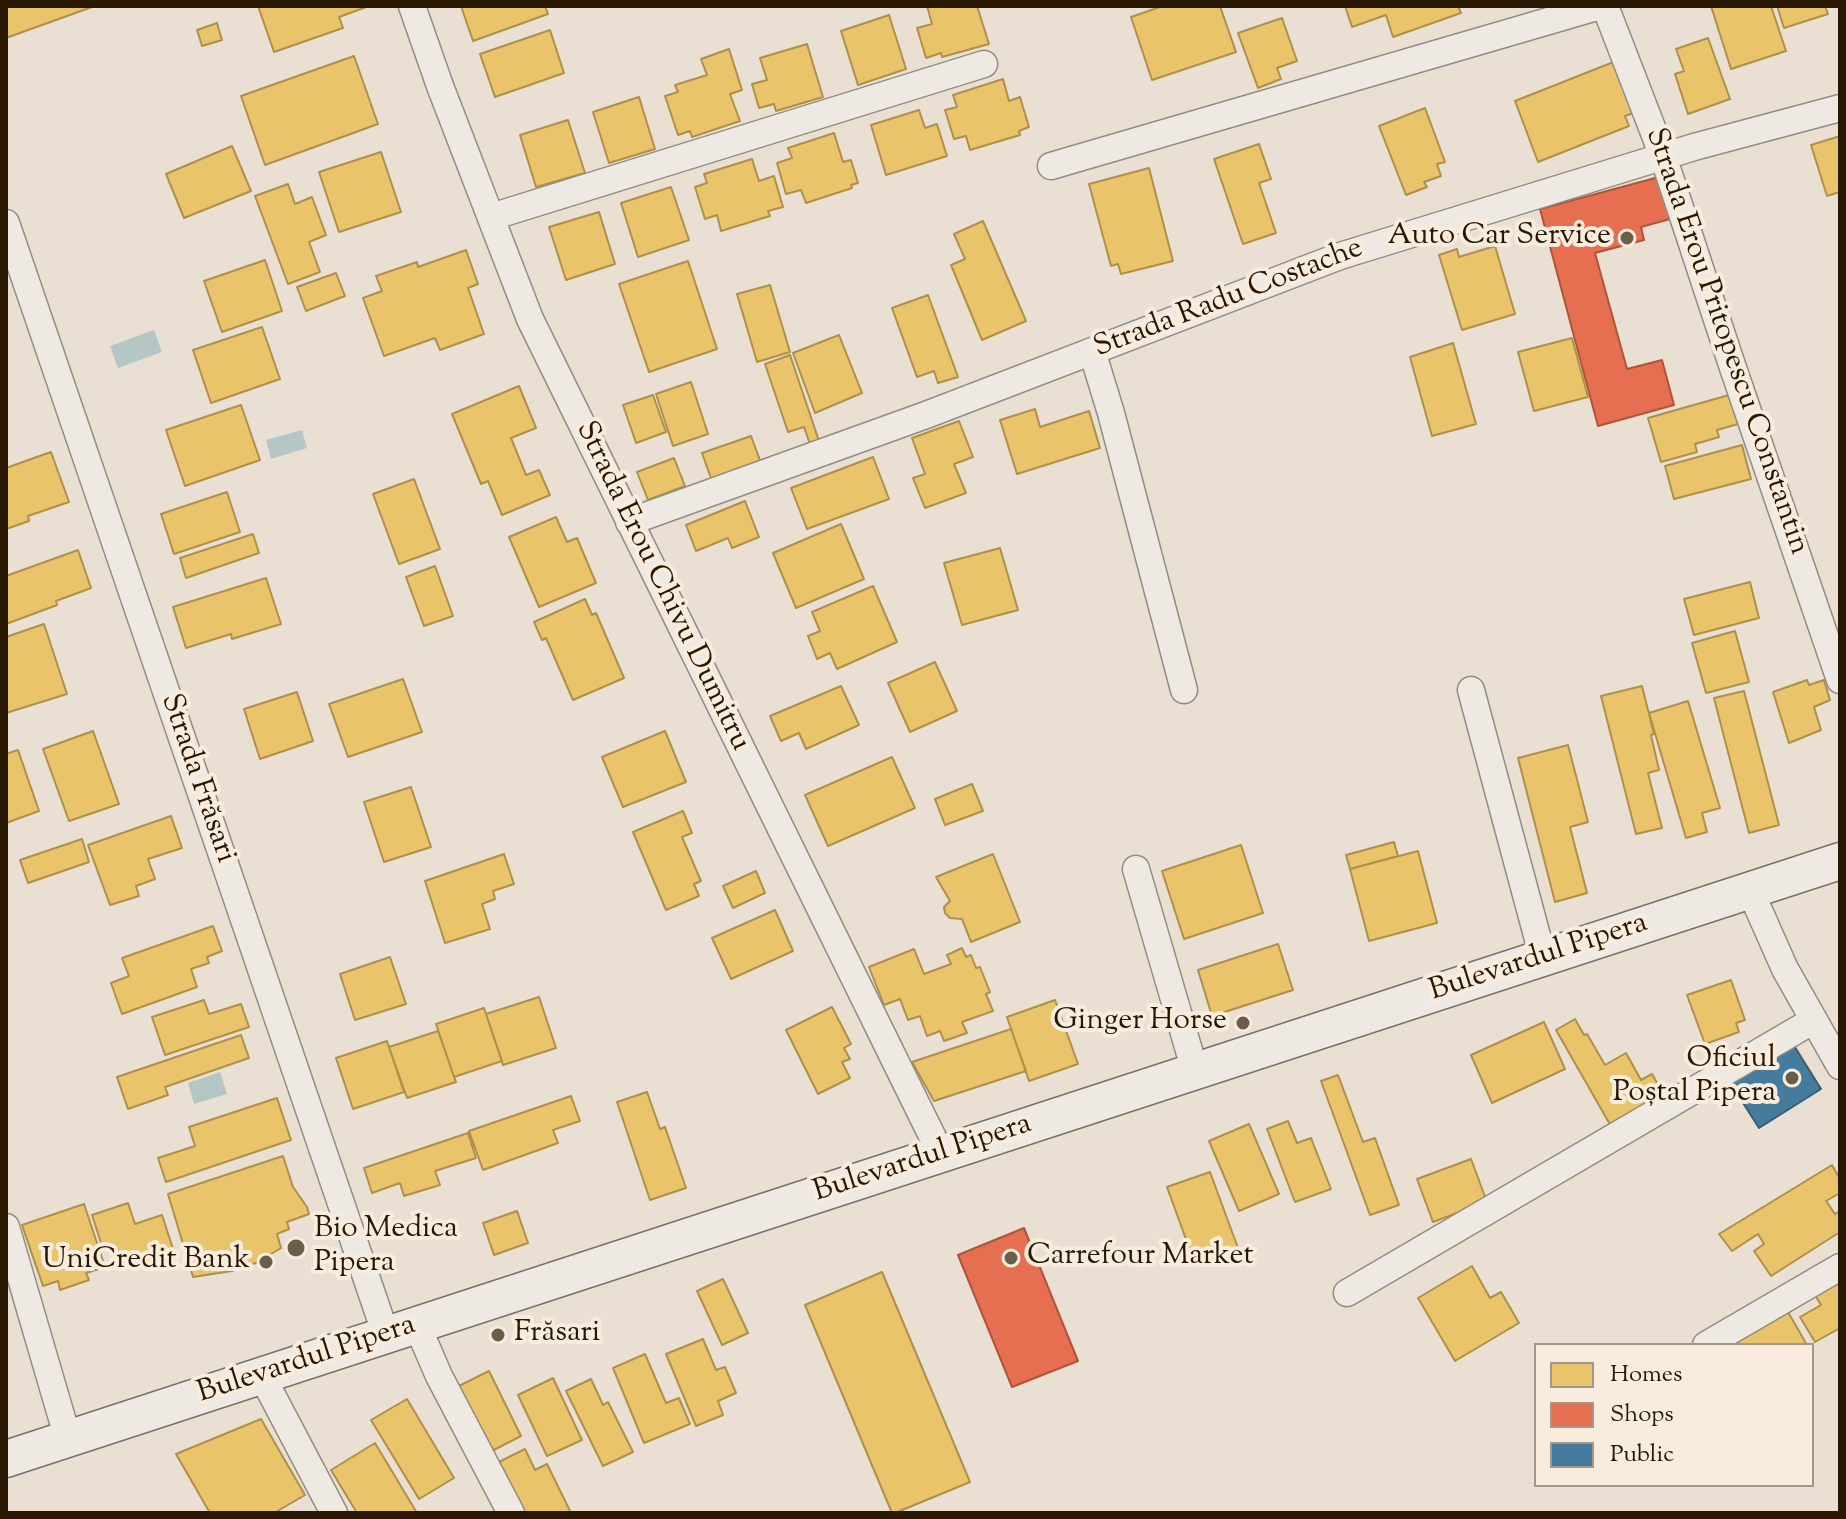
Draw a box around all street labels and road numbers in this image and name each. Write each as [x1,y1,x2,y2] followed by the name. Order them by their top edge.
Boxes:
[1635,124,1815,560] street label: Strada Erou Pritopescu Constantin
[1089,232,1369,368] street label: Strada Radu Costache
[565,416,757,758] street label: Strada Erou Chivu Dumitru
[150,690,242,868] street label: Strada Frăsari
[1425,907,1653,1011] street label: Bulevardul Pipera
[809,1108,1037,1212] street label: Bulevardul Pipera
[193,1309,421,1413] street label: Bulevardul Pipera

